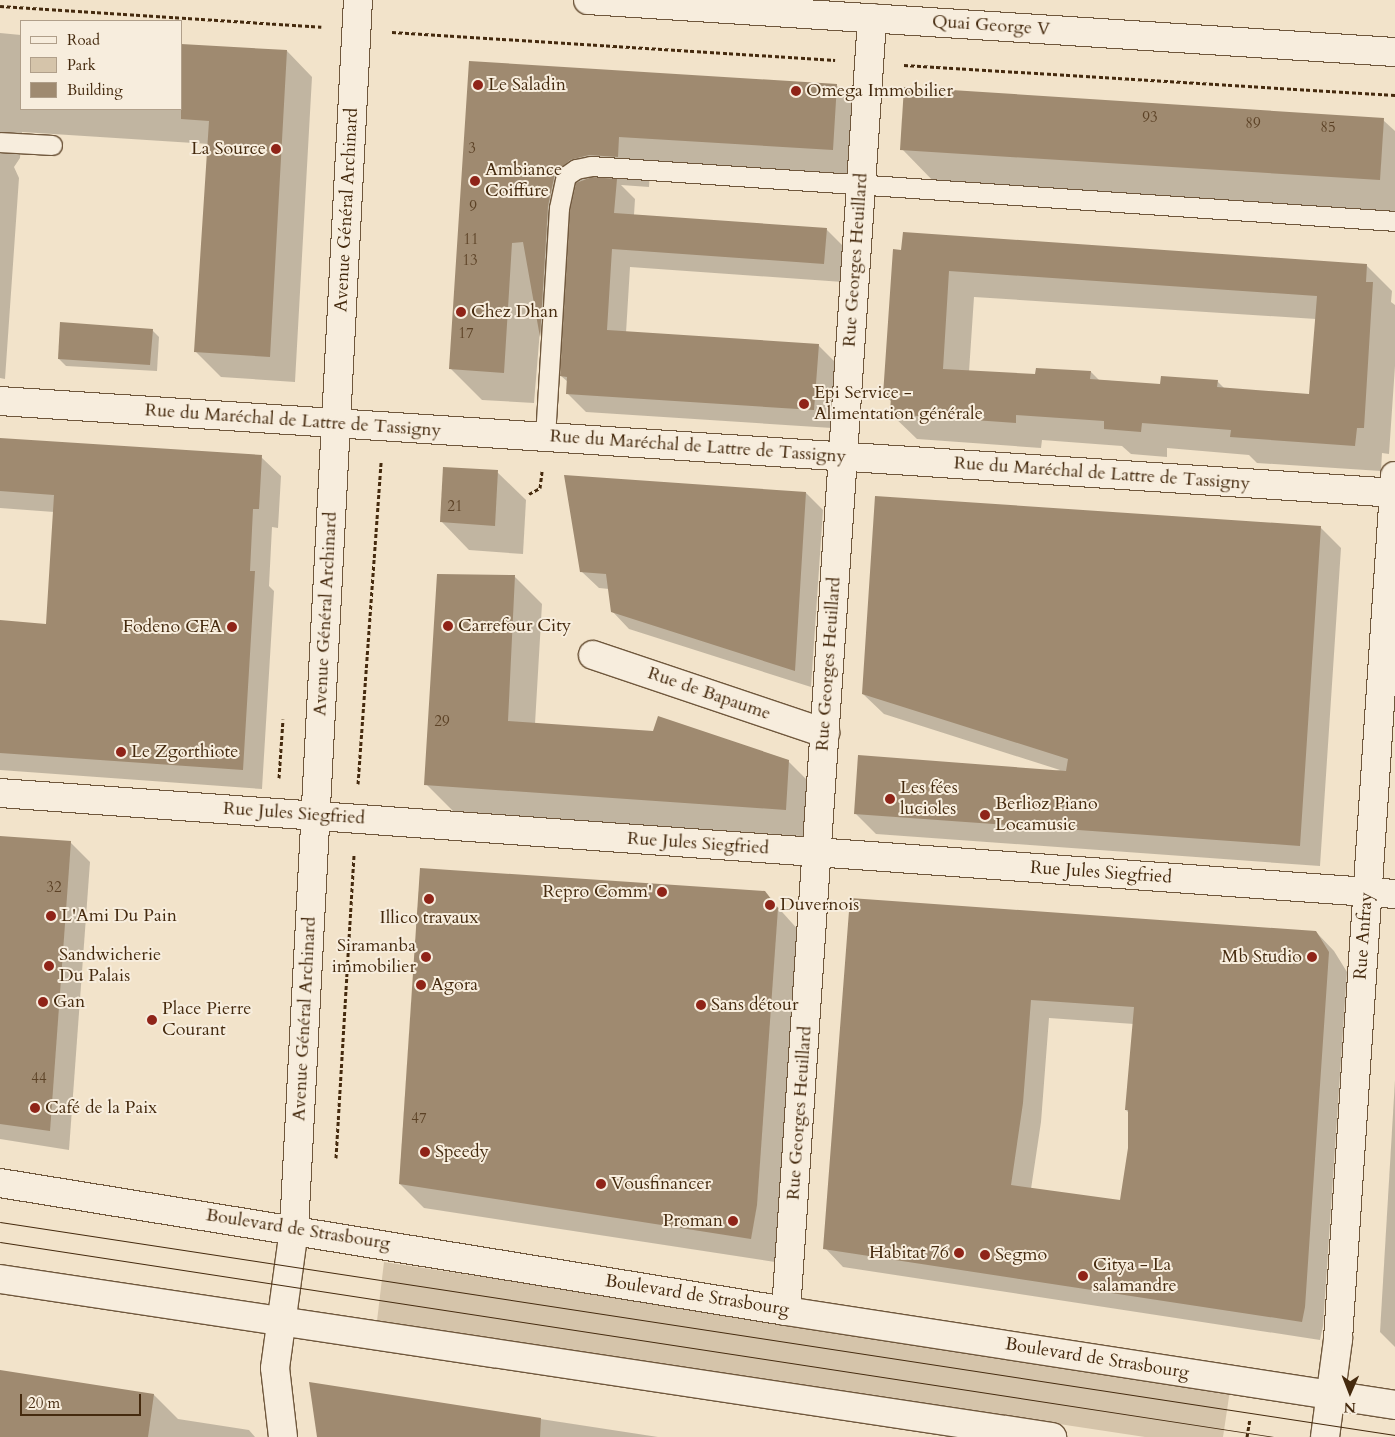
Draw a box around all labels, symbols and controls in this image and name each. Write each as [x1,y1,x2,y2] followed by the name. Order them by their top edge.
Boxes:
[931,11,1051,41] street label: Quai George V
[20,20,182,110] legend
[67,30,100,50] text: Road
[67,55,96,75] text: Park
[488,74,566,96] place label: Le Saladin
[472,79,484,91] marker: Le Saladin
[67,80,123,100] text: Building
[806,80,953,102] place label: Omega Immobilier
[790,85,802,97] marker: Omega Immobilier
[331,107,363,313] street label: Avenue Général Archinard
[1142,109,1158,127] house number: 93
[1245,115,1261,133] house number: 89
[1320,119,1336,137] house number: 85
[191,138,266,160] place label: La Source
[468,140,476,158] house number: 3
[270,143,282,155] marker: La Source
[485,160,562,202] place label: Ambiance Coiffure
[839,172,873,348] street label: Rue Georges Heuillard
[469,175,481,187] marker: Ambiance Coiffure
[469,198,477,216] house number: 9
[463,231,479,249] house number: 11
[462,252,478,270] house number: 13
[471,301,558,323] place label: Chez Dhan
[455,306,467,318] marker: Chez Dhan
[458,325,474,343] house number: 17
[814,383,983,426] place label: Epi Service - Alimentation générale
[798,398,810,410] marker: Epi Service - Alimentation générale
[144,400,442,442] street label: Rue du Maréchal de Lattre de Tassigny
[549,426,847,468] street label: Rue du Maréchal de Lattre de Tassigny
[953,453,1251,495] street label: Rue du Maréchal de Lattre de Tassigny
[447,498,463,516] house number: 21
[310,511,342,717] street label: Avenue Général Archinard
[812,576,846,752] street label: Rue Georges Heuillard
[458,615,571,637] place label: Carrefour City
[123,616,222,638] place label: Fodeno CFA
[442,620,454,632] marker: Carrefour City
[226,621,238,633] marker: Fodeno CFA
[645,663,773,725] street label: Rue de Bapaume
[434,713,450,731] house number: 29
[131,741,238,763] place label: Le Zgorthiote
[115,746,127,758] marker: Le Zgorthiote
[900,778,958,821] place label: Les fées lucioles
[884,793,896,805] marker: Les fées lucioles
[995,794,1098,836] place label: Berlioz Piano Locamusic
[222,798,366,830] street label: Rue Jules Siegfried
[979,809,991,821] marker: Berlioz Piano Locamusic
[626,828,770,860] street label: Rue Jules Siegfried
[1029,857,1173,889] street label: Rue Jules Siegfried
[46,879,62,897] house number: 32
[543,881,652,903] place label: Repro Comm'
[656,886,668,898] marker: Repro Comm'
[1350,891,1378,981] street label: Rue Anfray
[423,893,435,905] marker: Illico travaux
[780,894,859,916] place label: Duvernois
[764,899,776,911] marker: Duvernois
[61,905,177,927] place label: L'Ami Du Pain
[380,907,478,929] place label: Illico travaux
[45,910,57,922] marker: L'Ami Du Pain
[289,916,321,1122] street label: Avenue Général Archinard
[332,936,416,979] place label: Siramanba immobilier
[59,945,161,988] place label: Sandwicherie Du Palais
[1222,946,1302,968] place label: Mb Studio
[420,951,432,963] marker: Siramanba immobilier
[1306,951,1318,963] marker: Mb Studio
[43,960,55,972] marker: Sandwicherie Du Palais
[431,974,478,996] place label: Agora
[415,979,427,991] marker: Agora
[53,991,85,1013] place label: Gan
[711,994,798,1016] place label: Sans détour
[37,996,49,1008] marker: Gan
[162,999,251,1042] place label: Place Pierre Courant
[695,999,707,1011] marker: Sans détour
[146,1014,158,1026] marker: Place Pierre Courant
[783,1025,817,1201] street label: Rue Georges Heuillard
[31,1070,47,1088] house number: 44
[45,1097,157,1119] place label: Café de la Paix
[29,1102,41,1114] marker: Café de la Paix
[411,1110,427,1128] house number: 47
[435,1141,489,1163] place label: Speedy
[419,1146,431,1158] marker: Speedy
[611,1173,711,1195] place label: Vousfinancer
[595,1178,607,1190] marker: Vousfinancer
[204,1205,392,1255] street label: Boulevard de Strasbourg
[663,1210,723,1232] place label: Proman
[727,1215,739,1227] marker: Proman
[869,1242,949,1264] place label: Habitat 76
[995,1244,1047,1266] place label: Segmo
[953,1247,965,1259] marker: Habitat 76
[979,1249,991,1261] marker: Segmo
[1093,1255,1177,1298] place label: Citya - La salamandre
[1077,1270,1089,1282] marker: Citya - La salamandre
[603,1271,791,1321] street label: Boulevard de Strasbourg
[1003,1334,1191,1384] street label: Boulevard de Strasbourg
[1325,1367,1375,1417] north arrow
[22,1384,144,1416] scale bar
[28,1393,60,1413] text: 20 m
[1343,1398,1356,1417] text: N

